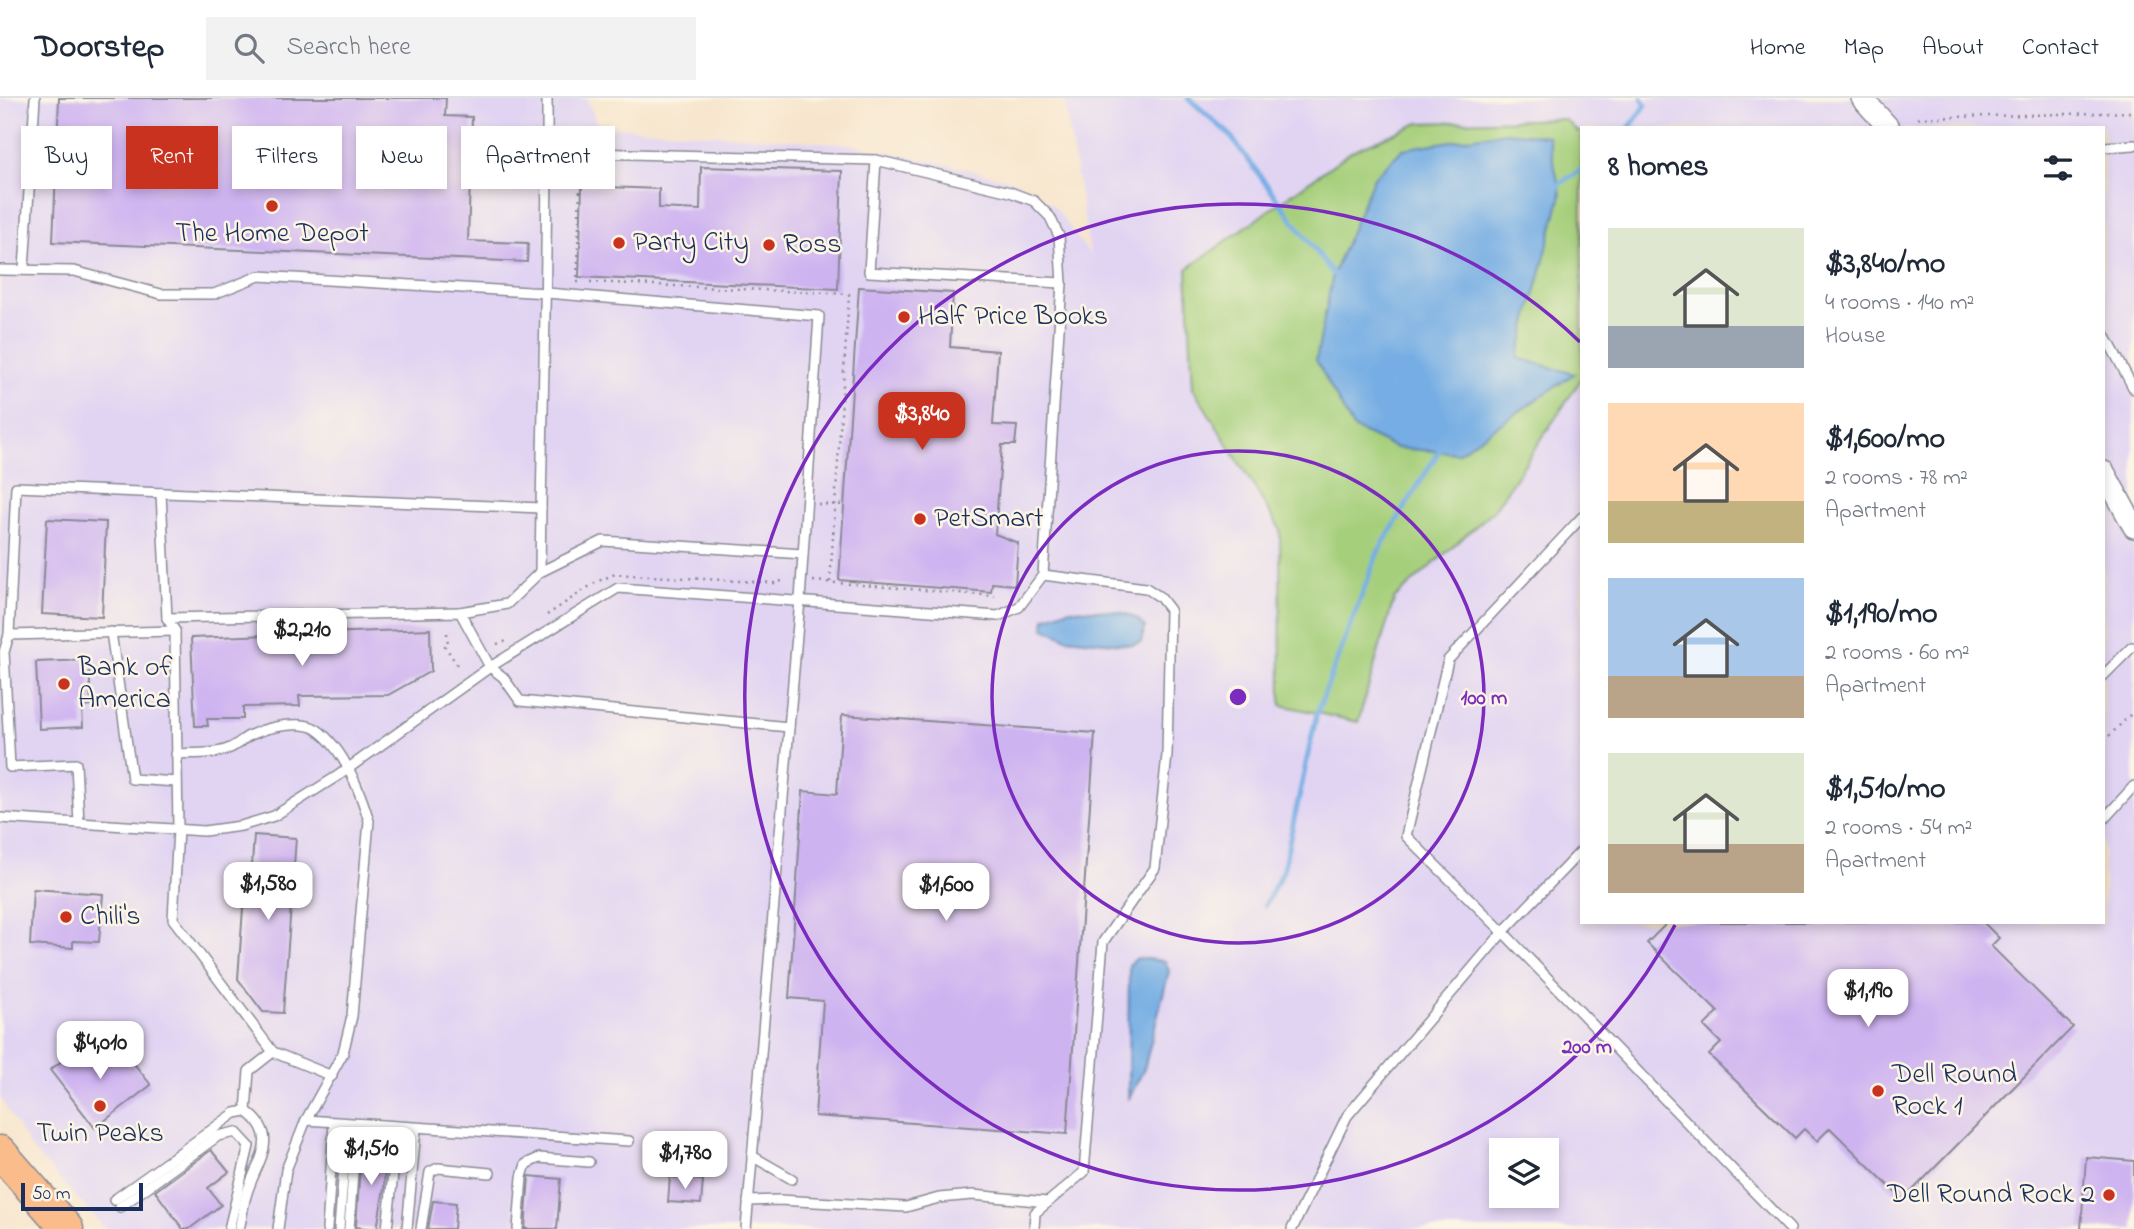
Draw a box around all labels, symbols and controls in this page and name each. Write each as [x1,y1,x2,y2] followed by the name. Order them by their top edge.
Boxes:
[206,17,696,80] search box
[35,24,164,72] text: Doorstep
[230,29,268,67] icon: search
[286,29,411,67] text: Search here
[1750,31,1806,66] text: Home
[1844,31,1884,66] text: Map
[1922,31,1984,66] text: About
[2022,31,2099,66] text: Contact
[21,126,112,189] chip: Buy
[126,126,218,189] chip: Rent
[232,126,342,189] chip: Filters
[356,126,447,189] chip: New
[461,126,615,189] chip: Apartment
[1608,146,1709,190] text: 8 homes
[2039,149,2077,187] icon: filters
[264,198,280,214] marker: The Home Depot
[175,214,369,255] place label: The Home Depot
[633,223,749,264] place label: Party City
[783,225,842,266] place label: Ross
[611,235,627,251] marker: Party City
[761,237,777,253] marker: Ross
[1825,243,1945,287] text: $3,840/mo
[1664,256,1748,340] icon: home
[1825,287,1974,320] text: 4 rooms · 140 m²
[918,297,1108,338] place label: Half Price Books
[896,309,912,325] marker: Half Price Books
[1825,320,1885,353] text: House
[865,392,979,452] pin: $3,840
[894,398,950,431] text: $3,840
[1825,418,1945,462] text: $1,600/mo
[1664,431,1748,515] icon: home
[1825,462,1968,495] text: 2 rooms · 78 m²
[1825,495,1926,528] text: Apartment
[934,499,1043,540] place label: PetSmart
[912,511,928,527] marker: PetSmart
[1825,593,1938,637] text: $1,190/mo
[1664,606,1748,690] icon: home
[245,608,359,668] pin: $2,210
[273,614,331,647] text: $2,210
[1825,637,1970,670] text: 2 rooms · 60 m²
[77,648,173,721] place label: Bank of America
[1825,670,1926,703] text: Apartment
[56,676,72,692] marker: Bank of America
[1461,684,1507,714] text: 100 m
[1226,685,1250,709] centre of rings
[1825,768,1946,812] text: $1,510/mo
[1664,781,1748,865] icon: home
[1825,812,1972,845] text: 2 rooms · 54 m²
[1825,845,1926,878] text: Apartment
[211,862,325,922] pin: $1,580
[889,864,1003,923] pin: $1,600
[240,868,296,901] text: $1,580
[918,869,974,902] text: $1,600
[80,897,141,938] place label: Chili's
[58,909,74,925] marker: Chili's
[1811,970,1925,1029] pin: $1,190
[1843,975,1893,1008] text: $1,190
[43,1021,157,1081] pin: $4,010
[73,1027,127,1060] text: $4,010
[1561,1033,1612,1063] text: 200 m
[1891,1055,2017,1128] place label: Dell Round Rock 1
[1870,1083,1886,1099] marker: Dell Round Rock 1
[92,1098,108,1114] marker: Twin Peaks
[36,1114,164,1155] place label: Twin Peaks
[314,1128,428,1187] pin: $1,510
[628,1132,742,1191] pin: $1,780
[343,1133,399,1166] text: $1,510
[658,1137,712,1170] text: $1,780
[1489,1138,1559,1208] map controls
[1489,1138,1559,1208] button: layers
[1886,1175,2095,1216] place label: Dell Round Rock 2
[21,1180,144,1212] scale bar
[32,1181,71,1208] text: 50 m
[2101,1187,2117,1203] marker: Dell Round Rock 2

